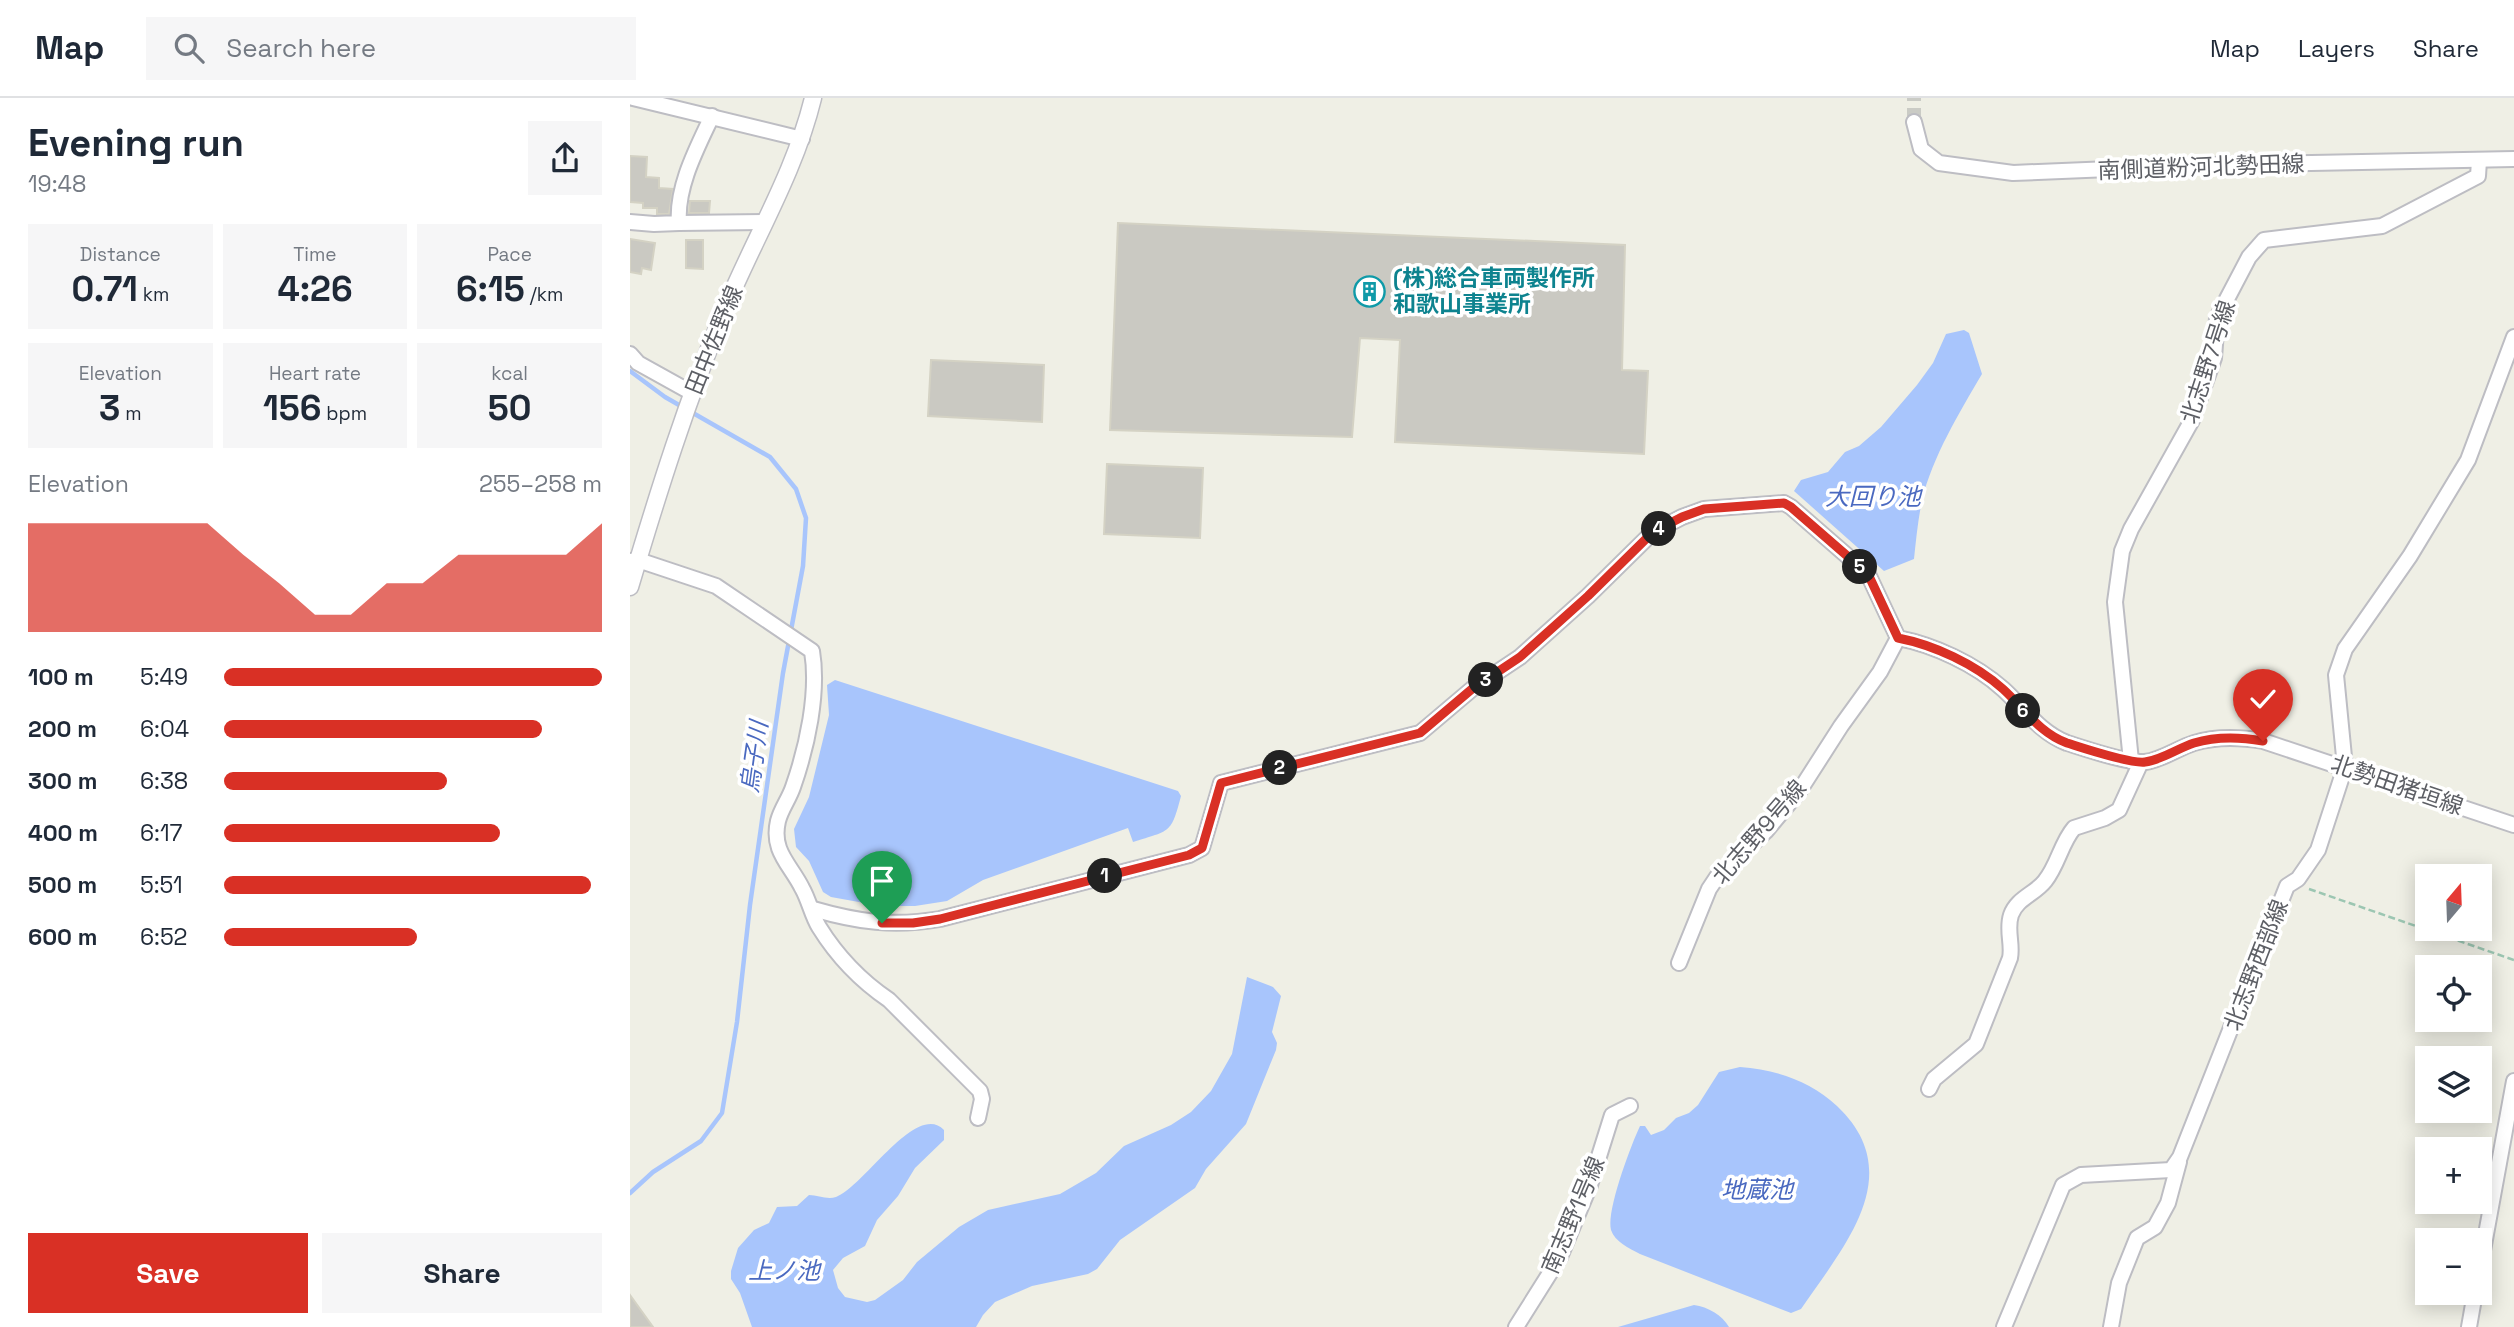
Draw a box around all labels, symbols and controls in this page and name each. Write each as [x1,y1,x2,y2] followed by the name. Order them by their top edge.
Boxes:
[146,17,636,80] search box
[35,27,104,69] text: Map
[170,29,208,67] icon: search
[226,31,376,65] text: Search here
[2210,33,2260,64] text: Map
[2298,33,2375,64] text: Layers
[2413,33,2479,64] text: Share
[28,119,244,167] text: Evening run
[528,121,602,195] button: share
[2097,148,2305,186] street label: 南側道粉河北勢田線
[28,169,86,199] text: 19:48
[80,242,161,267] text: Distance
[293,242,337,267] text: Time
[487,242,532,267] text: Pace
[1393,263,1595,319] place label: (株)総合車両製作所 和歌山事業所
[71,267,138,311] text: 0.71
[277,267,353,311] text: 4:26
[456,267,525,311] text: 6:15
[1353,274,1387,308] building icon: (株)総合車両製作所 和歌山事業所
[679,281,749,399] street label: 田中佐野線
[138,282,169,307] text: km
[525,282,563,307] text: /km
[2174,297,2242,427] street label: 北志野7号線
[79,361,162,386] text: Elevation
[269,361,361,386] text: Heart rate
[491,361,528,386] text: kcal
[99,386,120,430] text: 3
[263,386,321,430] text: 156
[488,386,532,430] text: 50
[120,401,142,426] text: m
[321,401,367,426] text: bpm
[28,469,129,499] text: Elevation
[479,469,602,499] text: 255–258 m
[1825,481,1923,512] water label: 大回り池
[1642,512,1676,546] pin: 4
[1652,516,1665,541] text: 4
[1842,550,1878,584] pin: 5
[1854,554,1865,579] text: 5
[28,662,94,692] text: 100 m
[140,662,188,692] text: 5:49
[1468,662,1504,698] pin: 3
[1480,667,1491,692] text: 3
[2233,669,2293,741] pin
[2244,680,2282,718] icon: check
[2006,694,2040,728] pin: 6
[2017,698,2028,723] text: 6
[28,714,97,744] text: 200 m
[140,714,189,744] text: 6:04
[734,716,775,795] water label: 烏子川
[2327,748,2467,822] street label: 北勢田猪垣線
[1262,750,1298,786] pin: 2
[1274,755,1285,780] text: 2
[28,766,97,796] text: 300 m
[140,766,188,796] text: 6:38
[1705,773,1813,891] street label: 北志野9号線
[28,818,98,848] text: 400 m
[140,818,182,848] text: 6:17
[852,851,912,923] pin
[1088,858,1122,894] pin: 1
[863,862,901,900] icon: arrive
[1100,863,1109,888] text: 1
[2415,864,2492,942] north arrow
[2415,864,2492,1305] map controls
[28,870,97,900] text: 500 m
[140,870,183,900] text: 5:51
[2217,895,2295,1035] street label: 北志野西部線
[28,922,98,952] text: 600 m
[140,922,187,952] text: 6:52
[2415,955,2492,1032] button: locate
[2415,1046,2492,1123] button: layers
[2415,1137,2492,1214] button: +
[1535,1152,1611,1278] street label: 南志野1号線
[1721,1174,1795,1205] water label: 地蔵池
[2415,1228,2492,1305] button: −
[28,1233,308,1313] button: Save
[322,1233,602,1313] button: Share
[748,1255,822,1286] water label: 上ノ池

